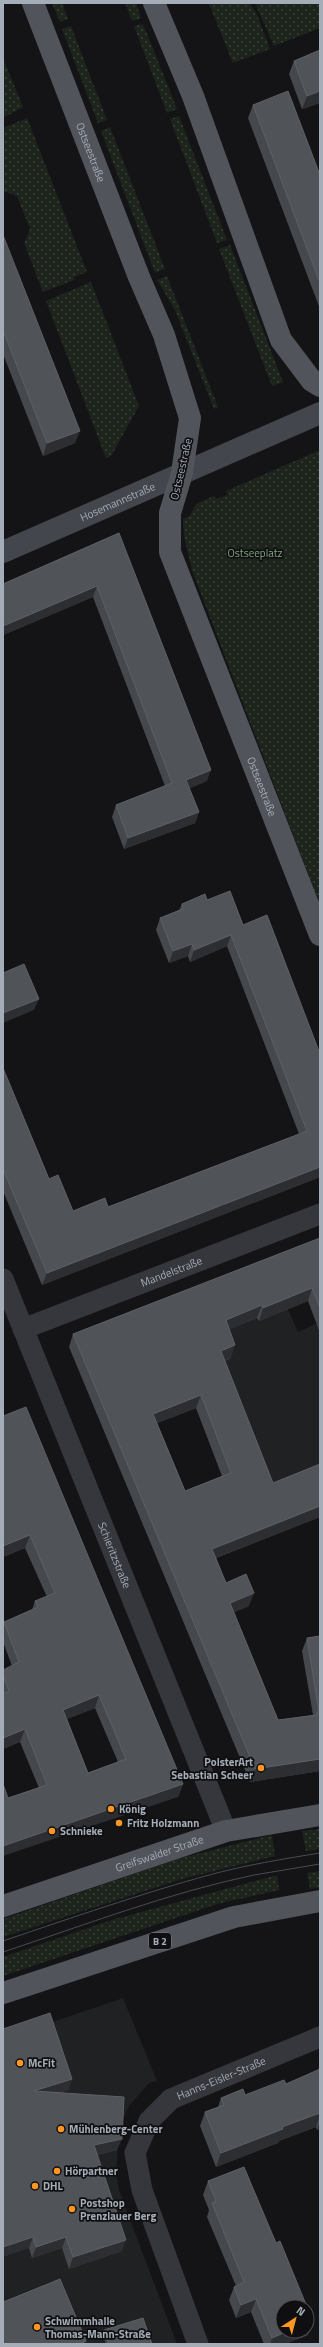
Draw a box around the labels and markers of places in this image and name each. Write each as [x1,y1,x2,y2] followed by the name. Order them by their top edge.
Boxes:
[171,1754,253,1783] place label: PolsterArt Sebastian Scheer
[256,1763,266,1773] marker: PolsterArt Sebastian Scheer
[119,1801,146,1817] place label: König
[106,1804,116,1814] marker: König
[127,1815,199,1831] place label: Fritz Holzmann
[114,1818,124,1828] marker: Fritz Holzmann
[60,1823,103,1839] place label: Schnieke
[47,1826,57,1836] marker: Schnieke
[28,2055,55,2071] place label: McFit
[15,2058,25,2068] marker: McFit
[69,2121,163,2137] place label: Mühlenberg-Center
[56,2124,66,2134] marker: Mühlenberg-Center
[65,2163,118,2179] place label: Hörpartner
[52,2166,62,2176] marker: Hörpartner
[43,2178,63,2194] place label: DHL
[30,2181,40,2191] marker: DHL
[80,2195,156,2224] place label: Postshop Prenzlauer Berg
[67,2204,77,2214] marker: Postshop Prenzlauer Berg
[45,2313,151,2342] place label: Schwimmhalle Thomas-Mann-Straße
[32,2322,42,2332] marker: Schwimmhalle Thomas-Mann-Straße

